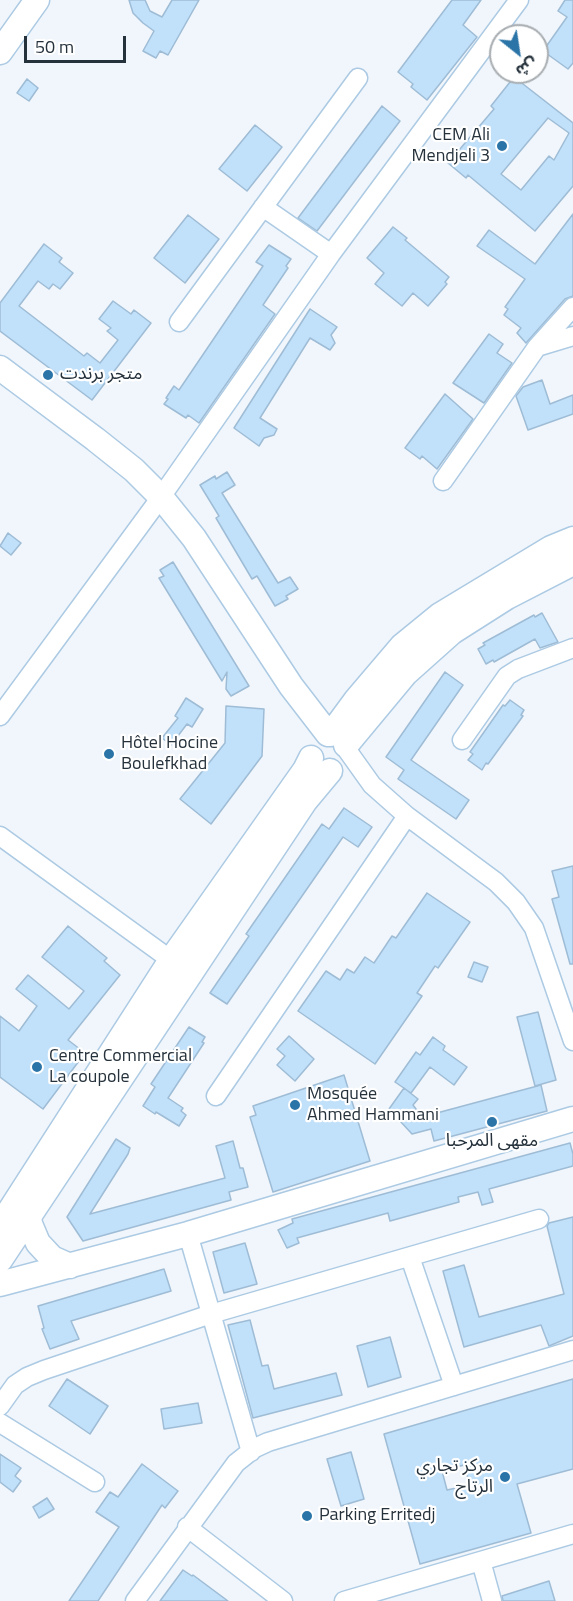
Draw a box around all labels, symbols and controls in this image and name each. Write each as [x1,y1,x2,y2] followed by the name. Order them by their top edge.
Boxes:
[27,24,129,62] scale bar
[489,24,549,84] north arrow
[35,33,74,60] text: 50 m
[512,52,542,84] text: ش
[412,125,490,168] place label: CEM Ali Mendjeli 3
[495,139,509,153] marker: CEM Ali Mendjeli 3
[60,364,142,386] place label: متجر برندت
[41,368,55,382] marker: متجر برندت
[121,733,218,776] place label: Hôtel Hocine Boulefkhad
[102,747,116,761] marker: Hôtel Hocine Boulefkhad
[49,1046,192,1088] place label: Centre Commercial La coupole
[30,1060,44,1074] marker: Centre Commercial La coupole
[307,1084,439,1126] place label: Mosquée Ahmed Hammani
[288,1098,302,1112] marker: Mosquée Ahmed Hammani
[485,1115,499,1129] marker: مقهى المرحبا
[446,1131,538,1153] place label: مقهى المرحبا
[416,1456,493,1498] place label: مركز تجاري الرتاج
[498,1470,512,1484] marker: مركز تجاري الرتاج
[319,1505,435,1527] place label: Parking Erritedj
[300,1509,314,1523] marker: Parking Erritedj

